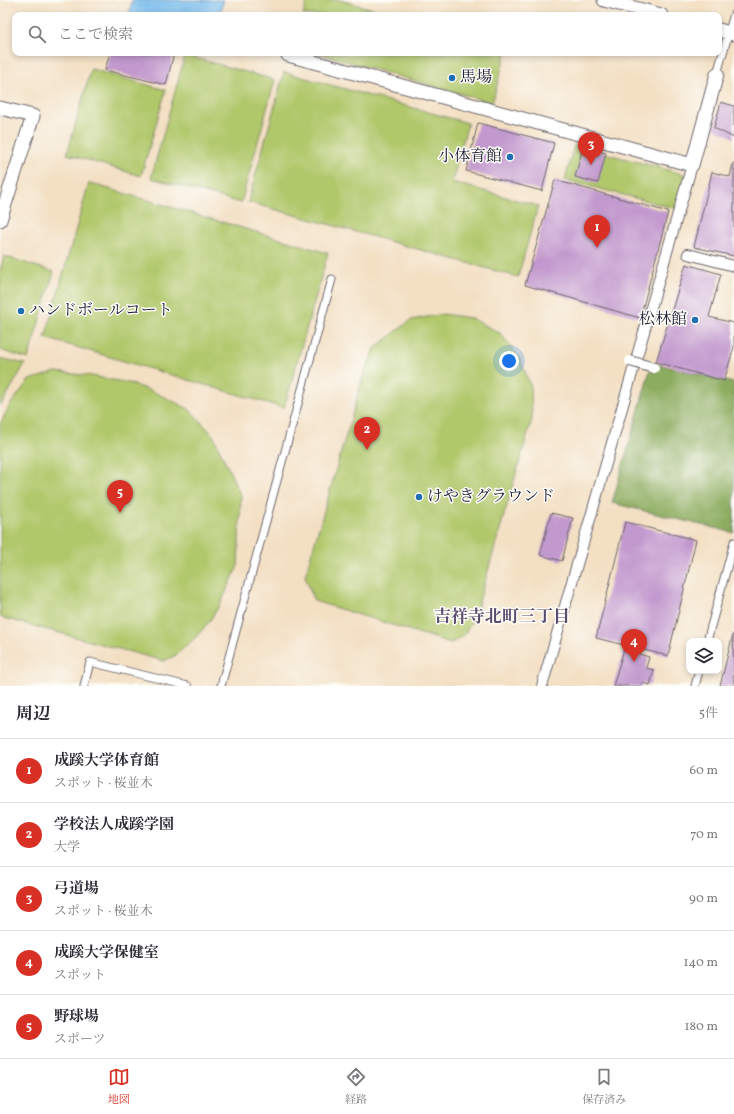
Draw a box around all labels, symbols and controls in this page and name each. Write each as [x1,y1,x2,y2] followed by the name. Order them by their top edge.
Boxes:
[12,12,722,56] search box
[26,23,48,45] icon: search
[58,25,133,46] text: ここで検索
[460,67,492,89] place label: 馬場
[447,73,457,83] marker: 馬場
[578,132,604,165] pin: 3
[438,146,502,168] place label: 小体育館
[505,152,515,162] marker: 小体育館
[584,215,610,248] pin: 1
[29,300,173,322] place label: ハンドボールコート
[16,306,26,316] marker: ハンドボールコート
[639,309,687,331] place label: 松林館
[690,315,700,325] marker: 松林館
[499,351,519,371] your location
[354,417,380,450] pin: 2
[107,480,133,513] pin: 5
[427,486,555,508] place label: けやきグラウンド
[414,492,424,502] marker: けやきグラウンド
[434,606,570,629] district label: 吉祥寺北町三丁目
[621,629,647,662] pin: 4
[686,638,722,674] map controls
[686,638,722,674] button: layers
[16,703,50,726] text: 周辺
[699,705,718,723] text: 5件
[54,751,159,772] text: 成蹊大学体育館
[26,762,32,780] text: 1
[690,762,718,780] text: 60 m
[54,775,153,793] text: スポット · 桜並木
[54,815,174,836] text: 学校法人成蹊学園
[26,826,32,844] text: 2
[690,826,718,844] text: 70 m
[54,839,80,857] text: 大学
[54,879,99,900] text: 弓道場
[26,890,32,908] text: 3
[689,890,718,908] text: 90 m
[54,903,153,921] text: スポット · 桜並木
[54,943,159,964] text: 成蹊大学保健室
[25,954,33,972] text: 4
[684,954,718,972] text: 140 m
[54,967,106,985] text: スポット
[54,1007,99,1028] text: 野球場
[26,1018,32,1036] text: 5
[684,1018,718,1036] text: 180 m
[54,1031,105,1049] text: スポーツ
[108,1066,130,1108] tab: 地図
[345,1066,367,1108] tab: 経路
[582,1066,626,1108] tab: 保存済み

